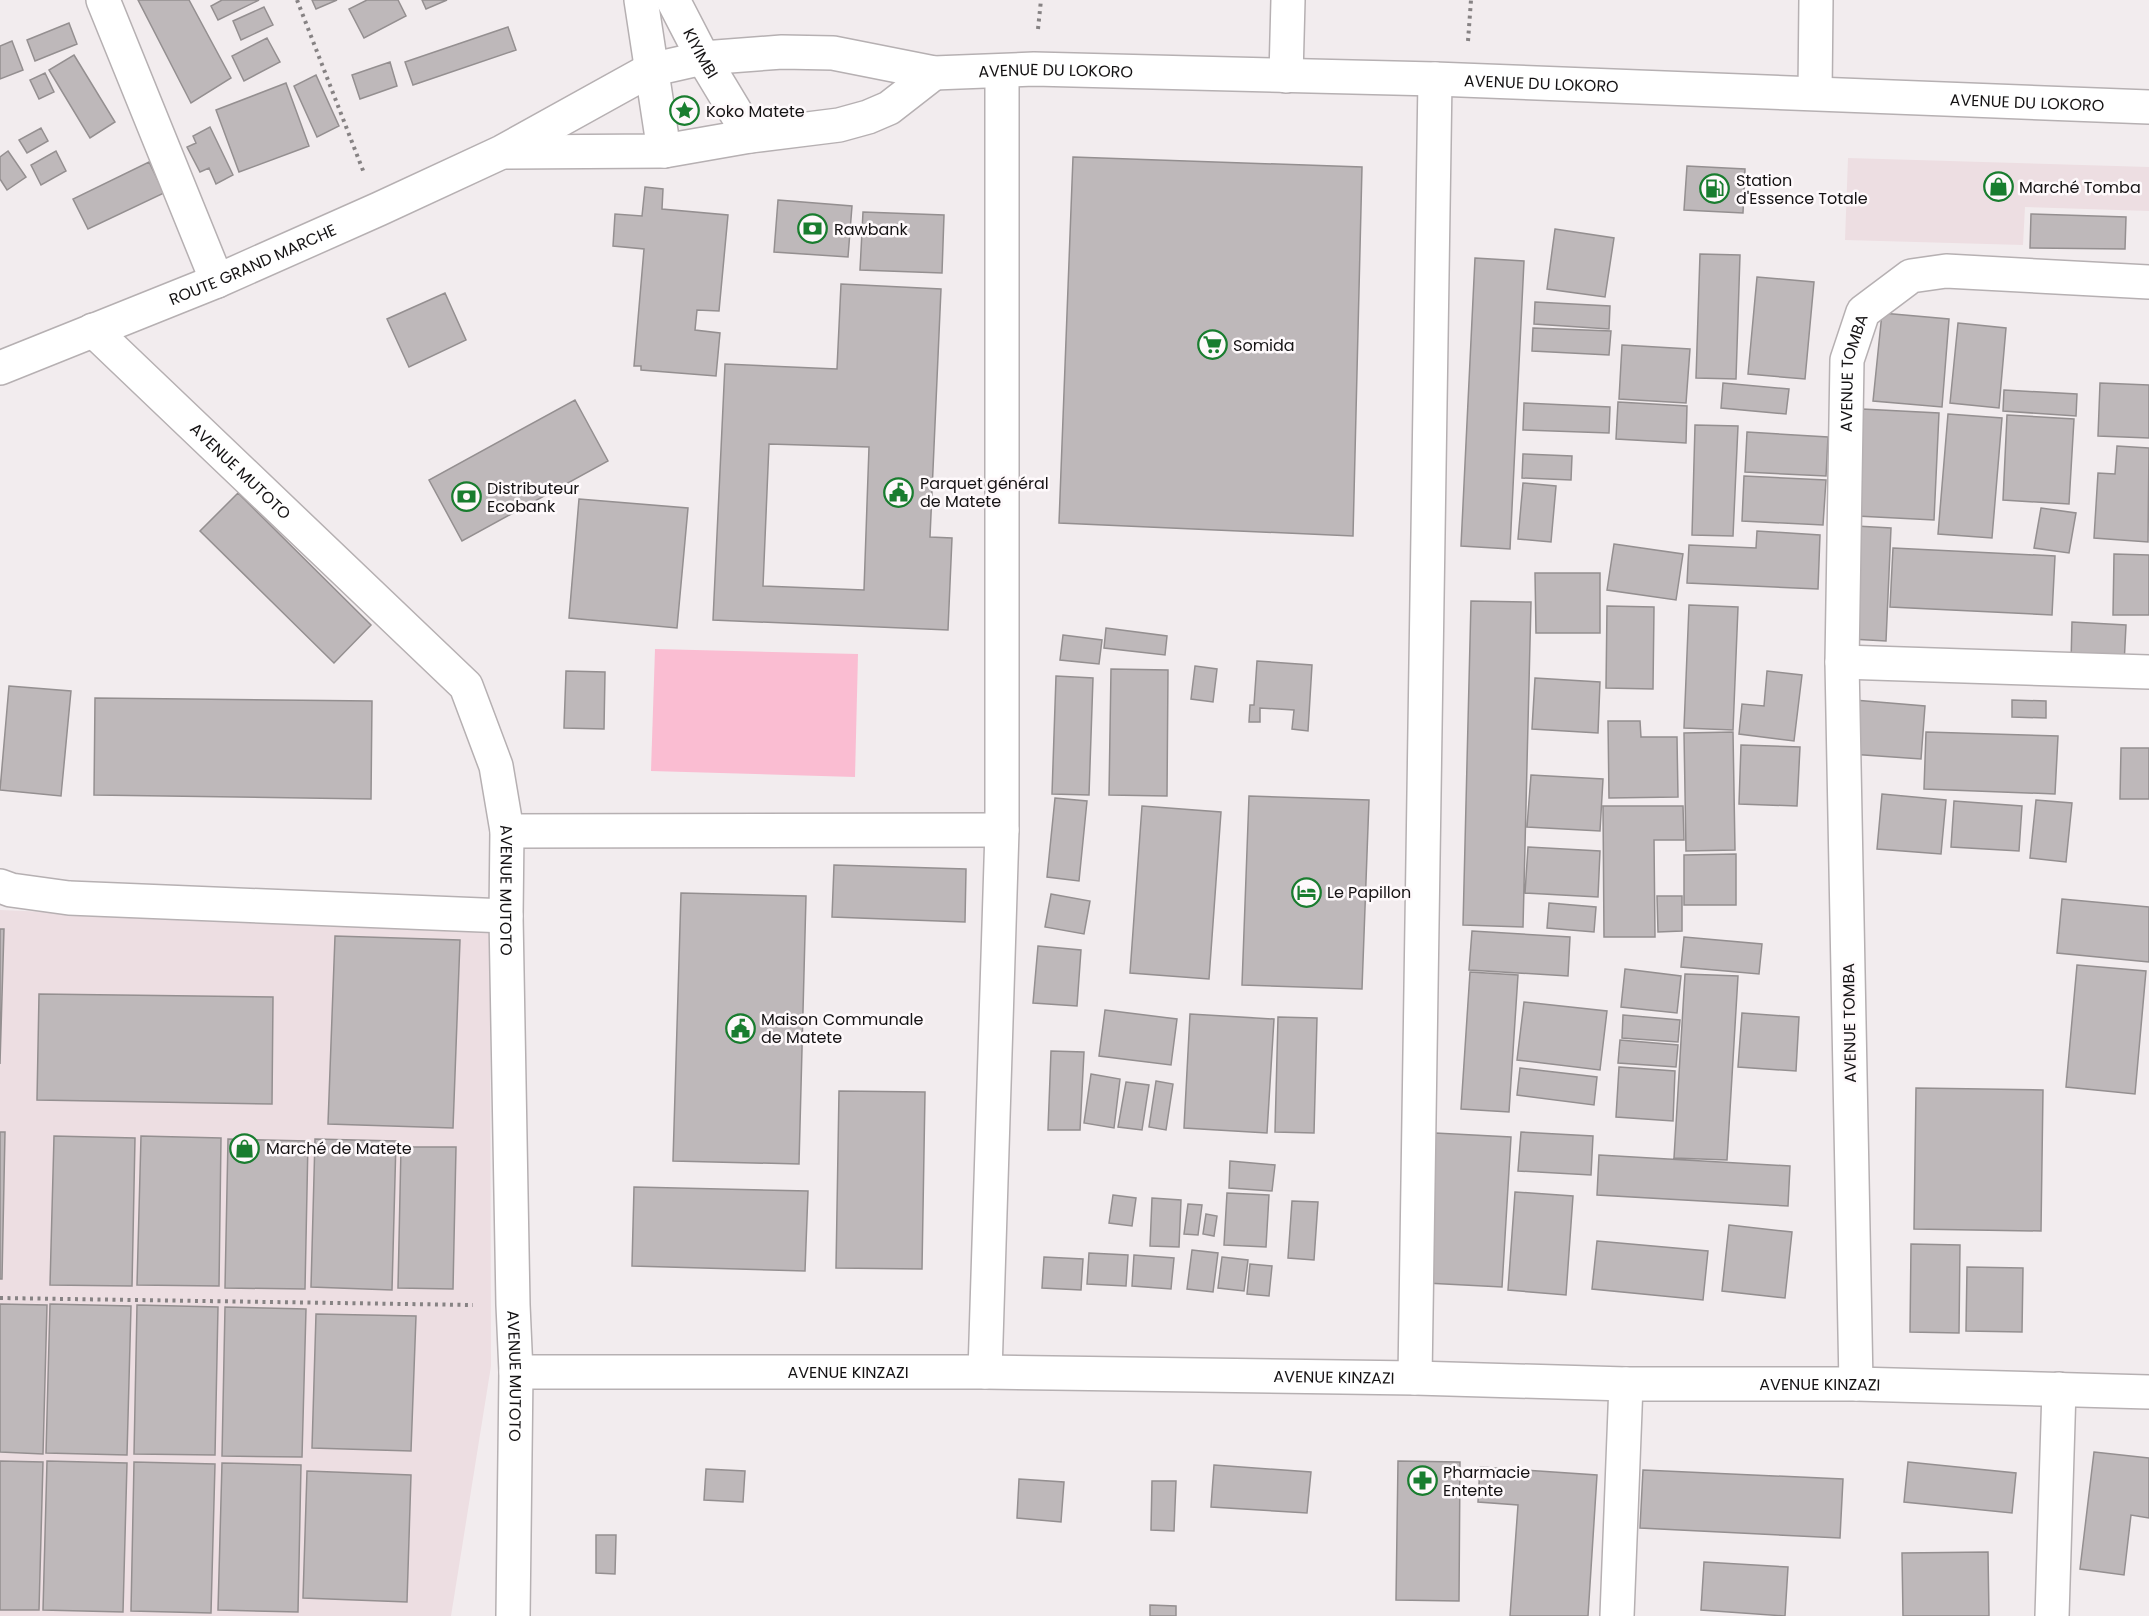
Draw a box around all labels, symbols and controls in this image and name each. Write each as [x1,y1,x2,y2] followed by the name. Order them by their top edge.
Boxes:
[677,24,724,83] street label: KIYIMBI
[978,58,1133,83] street label: AVENUE DU LOKORO
[1464,69,1619,98] street label: AVENUE DU LOKORO
[1949,88,2105,117] street label: AVENUE DU LOKORO
[669,95,701,127] place icon: Koko Matete
[706,100,805,123] place label: Koko Matete
[1736,169,1868,210] place label: Station d'Essence Totale
[1982,171,2014,203] shop icon: Marché Tomba
[1699,173,1731,205] fuel station icon: Station d'Essence Totale
[2019,176,2141,199] place label: Marché Tomba
[797,213,829,245] bank icon: Rawbank
[166,218,340,311] street label: ROUTE GRAND MARCHE
[834,218,909,241] place label: Rawbank
[1835,311,1874,432] street label: AVENUE TOMBA
[1196,329,1228,361] supermarket icon: Somida
[1233,334,1295,357] place label: Somida
[185,418,296,525] street label: AVENUE MUTOTO
[920,472,1049,513] place label: Parquet général de Matete
[883,476,915,508] public building icon: Parquet général de Matete
[487,477,579,518] place label: Distributeur Ecobank
[450,481,482,513] bank icon: Distributeur Ecobank
[494,823,519,956] street label: AVENUE MUTOTO
[1290,876,1322,908] hotel icon: Le Papillon
[1327,881,1411,904] place label: Le Papillon
[1837,963,1862,1083] street label: AVENUE TOMBA
[761,1008,923,1049] place label: Maison Communale de Matete
[724,1012,756,1044] public building icon: Maison Communale de Matete
[229,1132,261,1164] shop icon: Marché de Matete
[266,1137,412,1160] place label: Marché de Matete
[501,1310,527,1442] street label: AVENUE MUTOTO
[787,1361,909,1384] street label: AVENUE KINZAZI
[1273,1365,1395,1390] street label: AVENUE KINZAZI
[1759,1373,1881,1397] street label: AVENUE KINZAZI
[1443,1461,1530,1502] place label: Pharmacie Entente
[1406,1465,1438,1497] pharmacy icon: Pharmacie Entente

